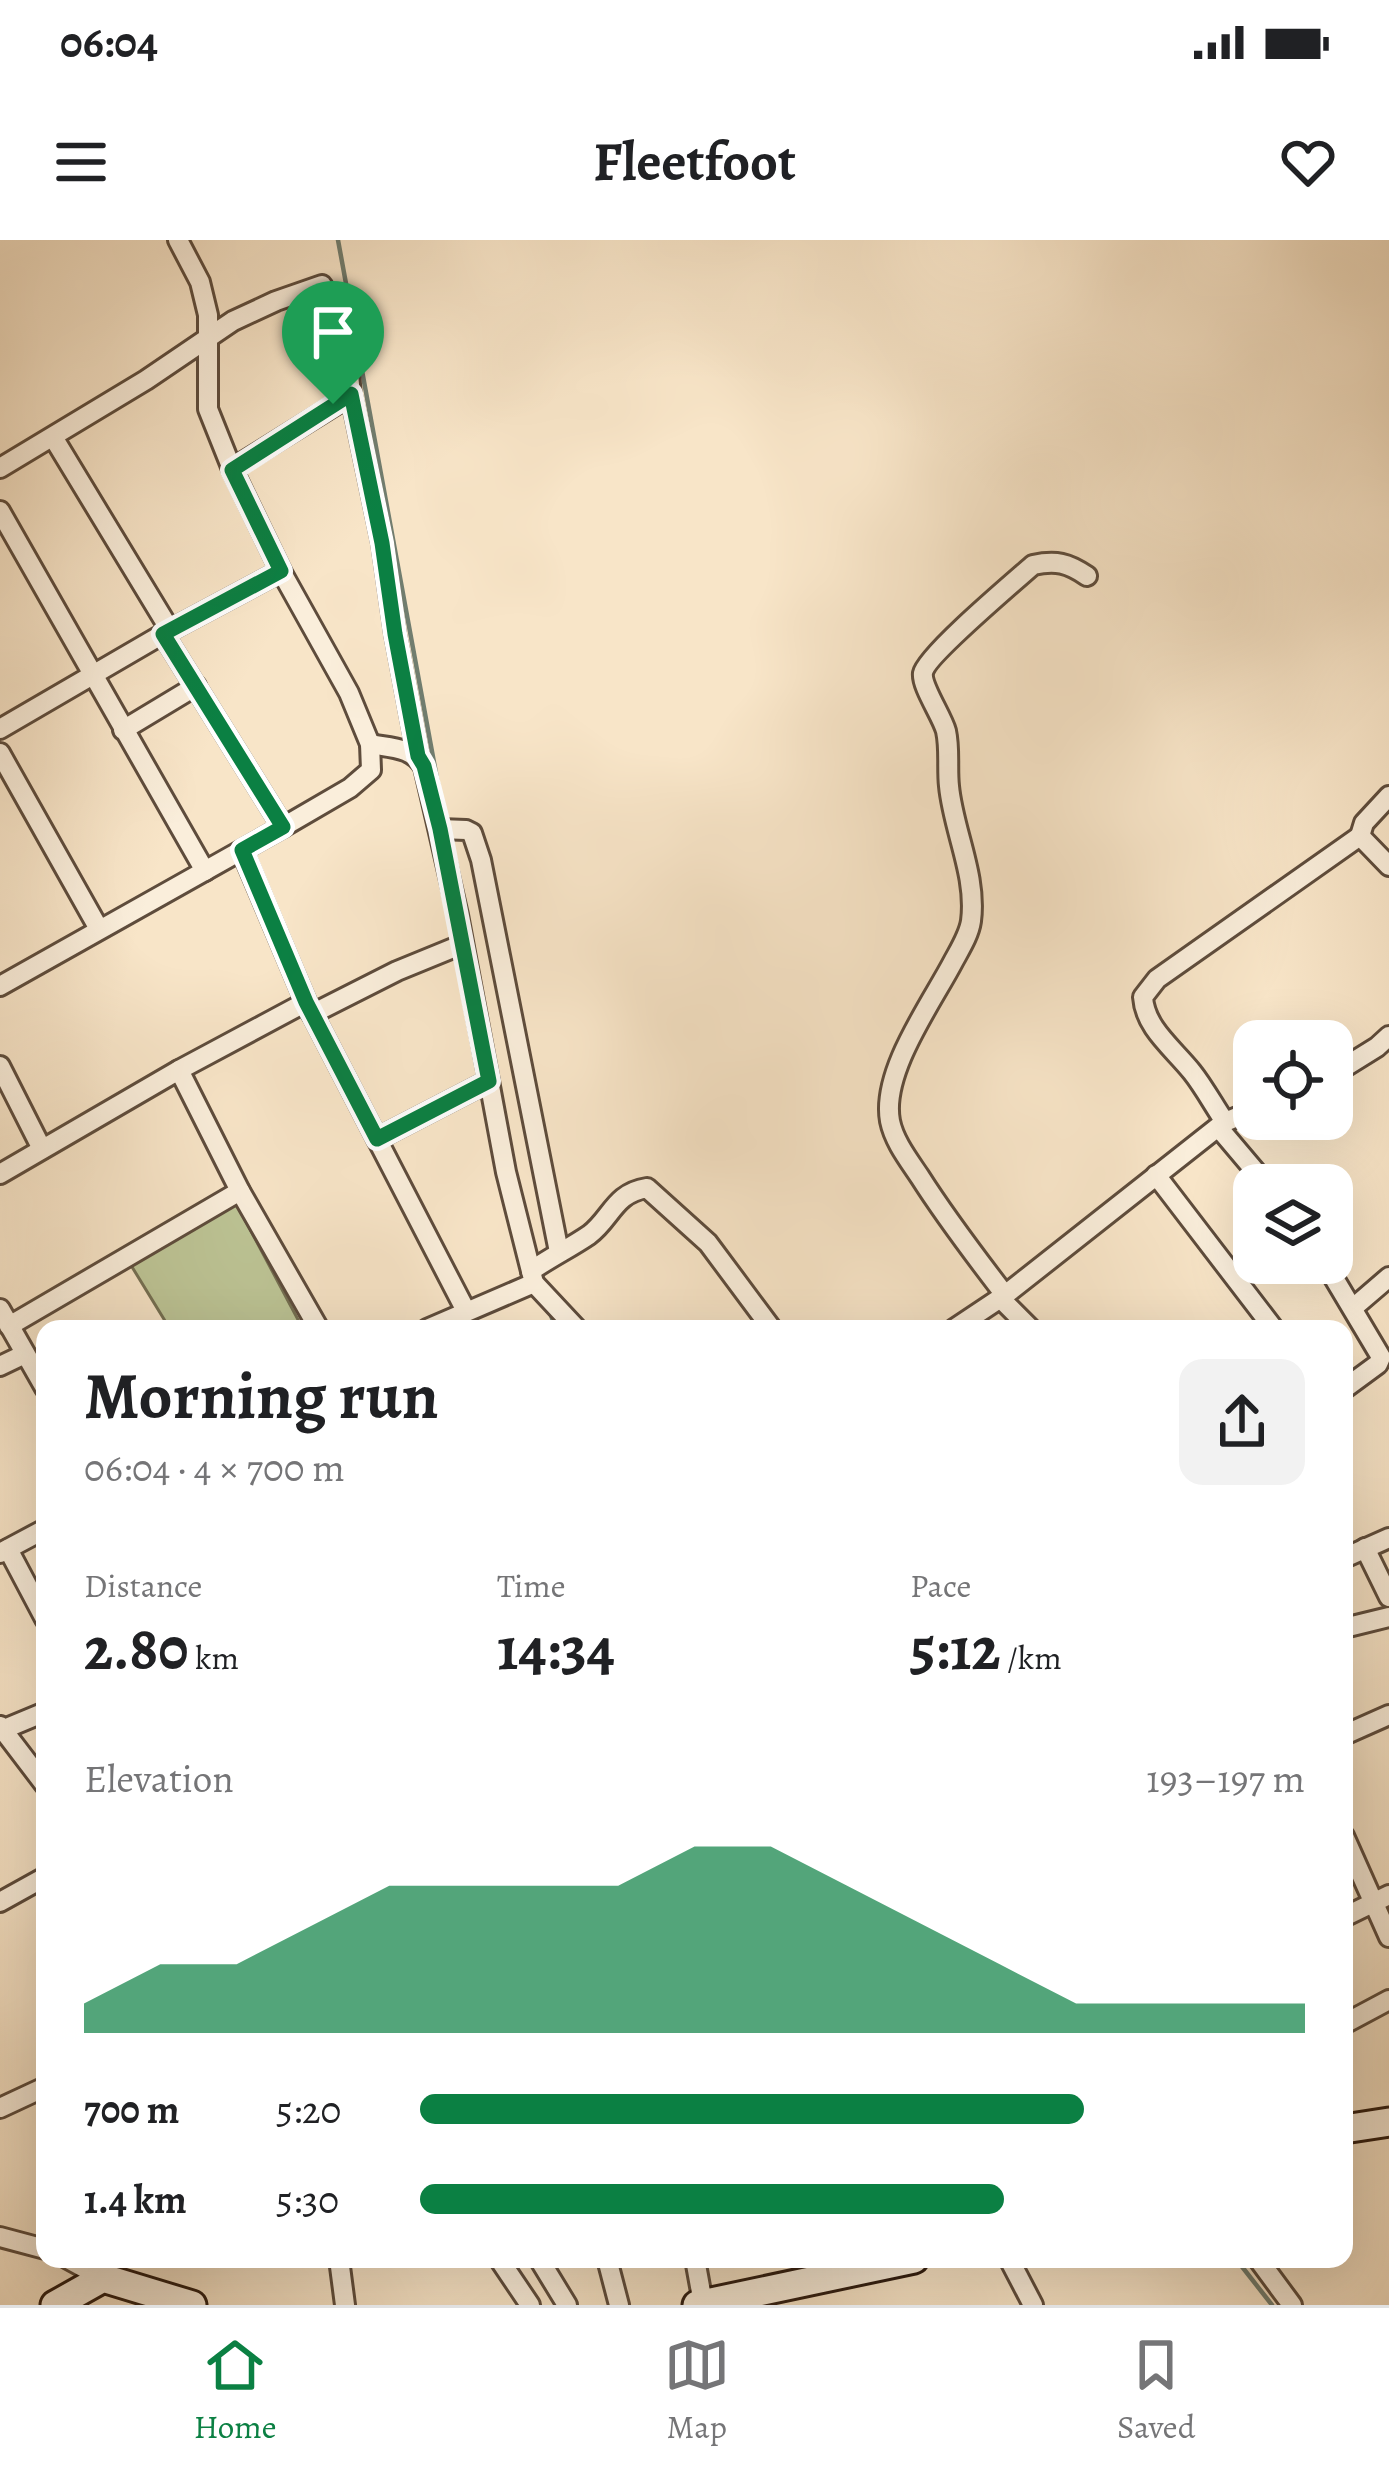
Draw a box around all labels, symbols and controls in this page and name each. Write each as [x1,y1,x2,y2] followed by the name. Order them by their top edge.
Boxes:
[60,11,158,73] text: 06:04
[593,125,796,199] text: Fleetfoot
[48,129,114,195] icon: menu
[1275,129,1341,195] icon: heart
[282,281,384,404] pin
[300,299,366,365] icon: arrive
[1233,1020,1353,1284] map controls
[1233,1020,1353,1140] button: locate
[1233,1164,1353,1284] button: layers
[84,1351,439,1441] text: Morning run
[1179,1359,1305,1485] button: share
[84,1441,345,1494] text: 06:04 · 4 × 700 m
[84,1563,202,1608] text: Distance
[497,1563,566,1608] text: Time
[910,1563,971,1608] text: Pace
[84,1608,188,1690] text: 2.80
[497,1608,615,1690] text: 14:34
[910,1608,1000,1690] text: 5:12
[188,1635,239,1680] text: km
[1000,1635,1062,1680] text: /km
[84,1752,234,1805] text: Elevation
[1146,1752,1305,1805] text: 193–197 m
[84,2083,179,2136] text: 700 m
[276,2083,341,2136] text: 5:20
[84,2173,187,2226] text: 1.4 km
[276,2173,339,2226] text: 5:30
[194,2332,277,2449] tab: Home
[664,2332,730,2449] tab: Map
[1117,2332,1195,2449] tab: Saved

